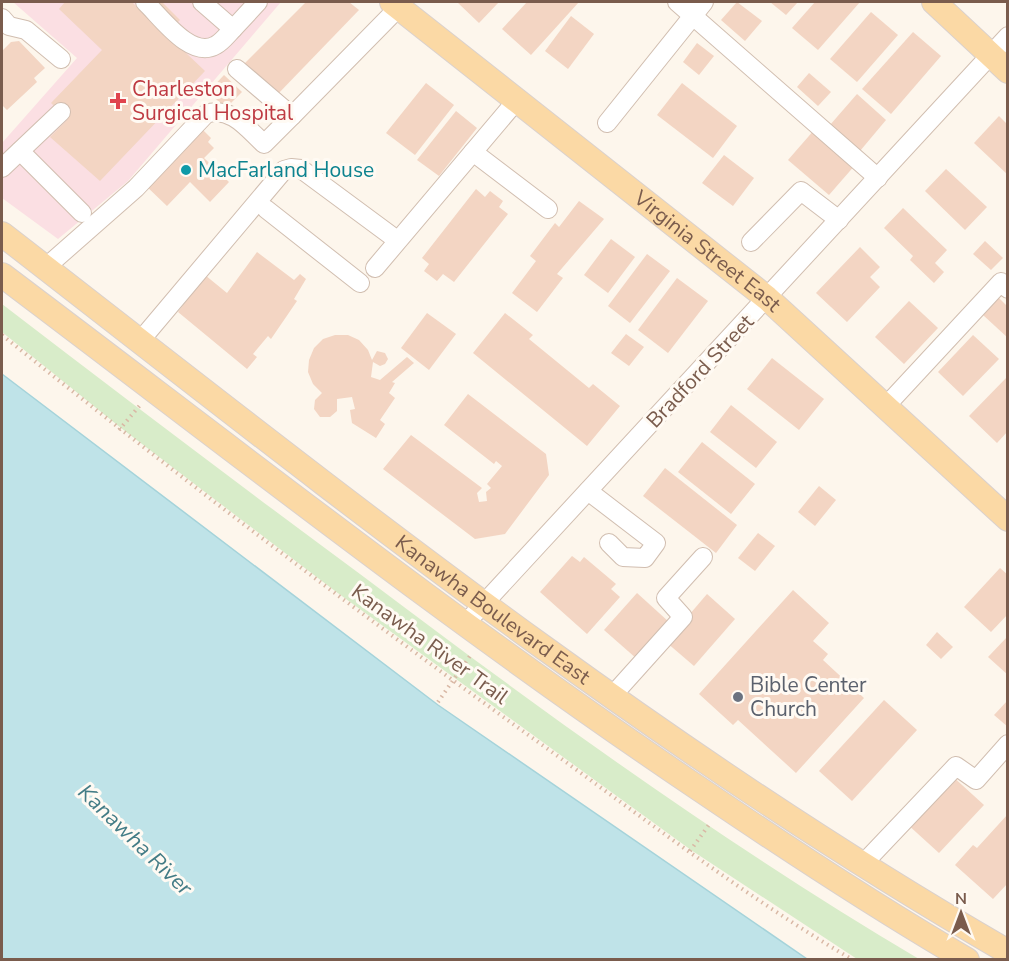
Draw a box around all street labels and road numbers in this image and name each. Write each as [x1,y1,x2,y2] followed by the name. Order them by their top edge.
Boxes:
[627,183,788,319] street label: Virginia Street East
[640,308,760,434] street label: Bradford Street
[389,528,596,691] street label: Kanawha Boulevard East
[346,578,515,711] street label: Kanawha River Trail

